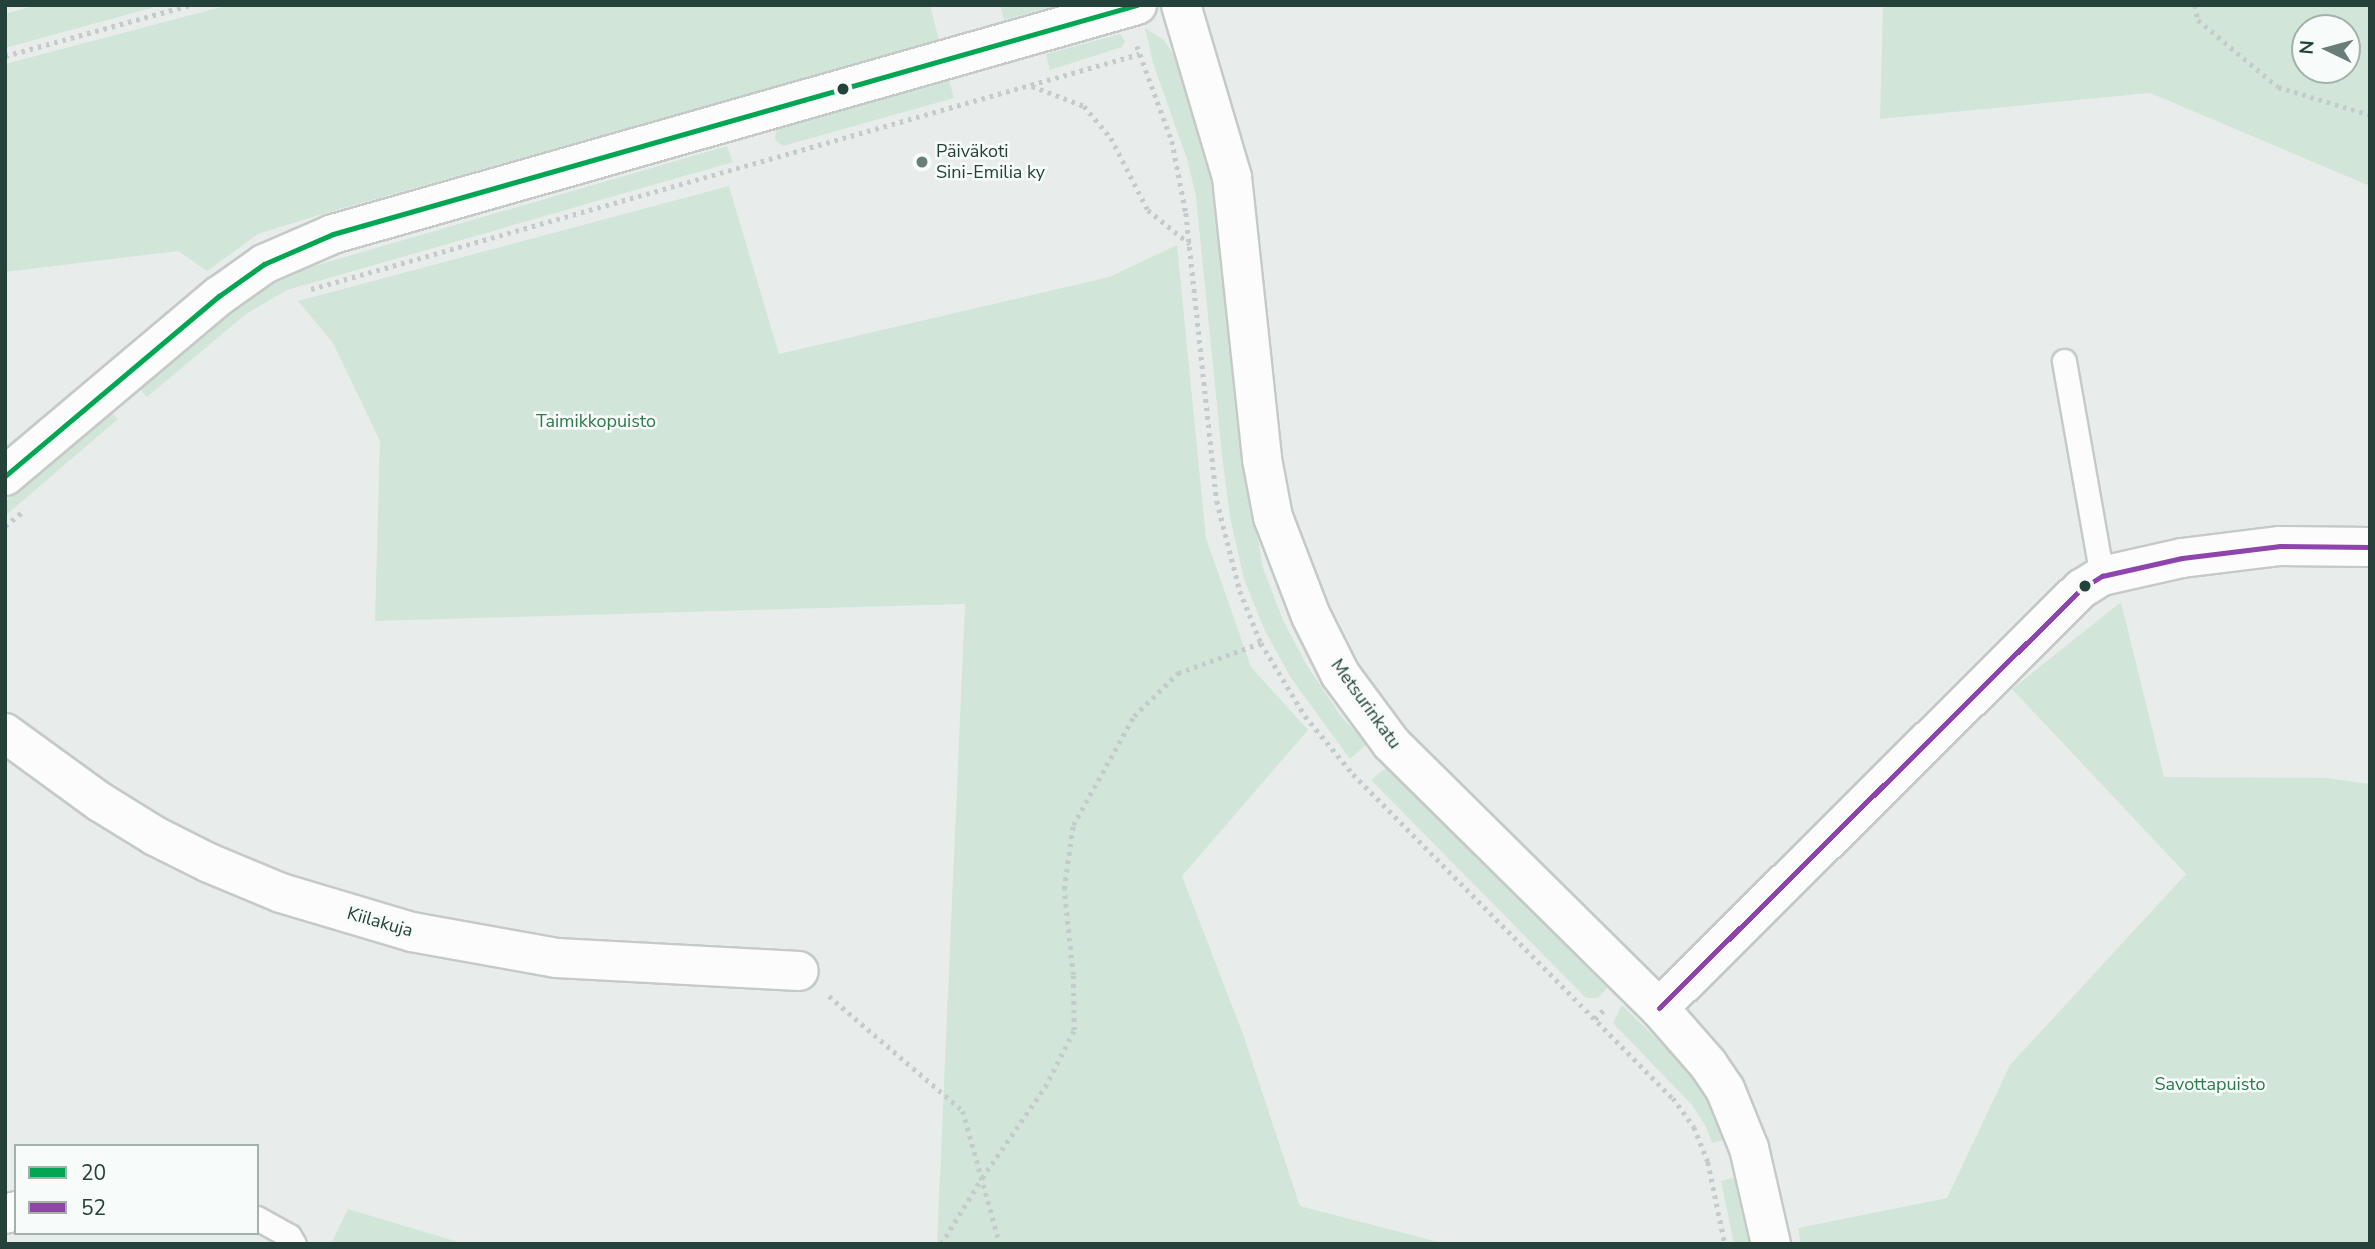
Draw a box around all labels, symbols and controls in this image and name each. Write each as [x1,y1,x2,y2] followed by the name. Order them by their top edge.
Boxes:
[2291,14,2361,84] north arrow
[2294,39,2321,56] text: N
[836,82,850,96] unlabelled marker
[936,141,1045,184] place label: Päiväkoti Sini-Emilia ky
[914,154,930,170] marker: Päiväkoti Sini-Emilia ky
[536,410,656,432] park label: Taimikkopuisto
[2078,579,2092,593] unlabelled marker
[1326,655,1406,753] street label: Metsurinkatu
[345,902,415,942] street label: Kiilakuja
[2154,1073,2266,1095] park label: Savottapuisto
[14,1144,259,1235] legend
[81,1159,106,1187] text: 20
[81,1194,106,1222] text: 52

